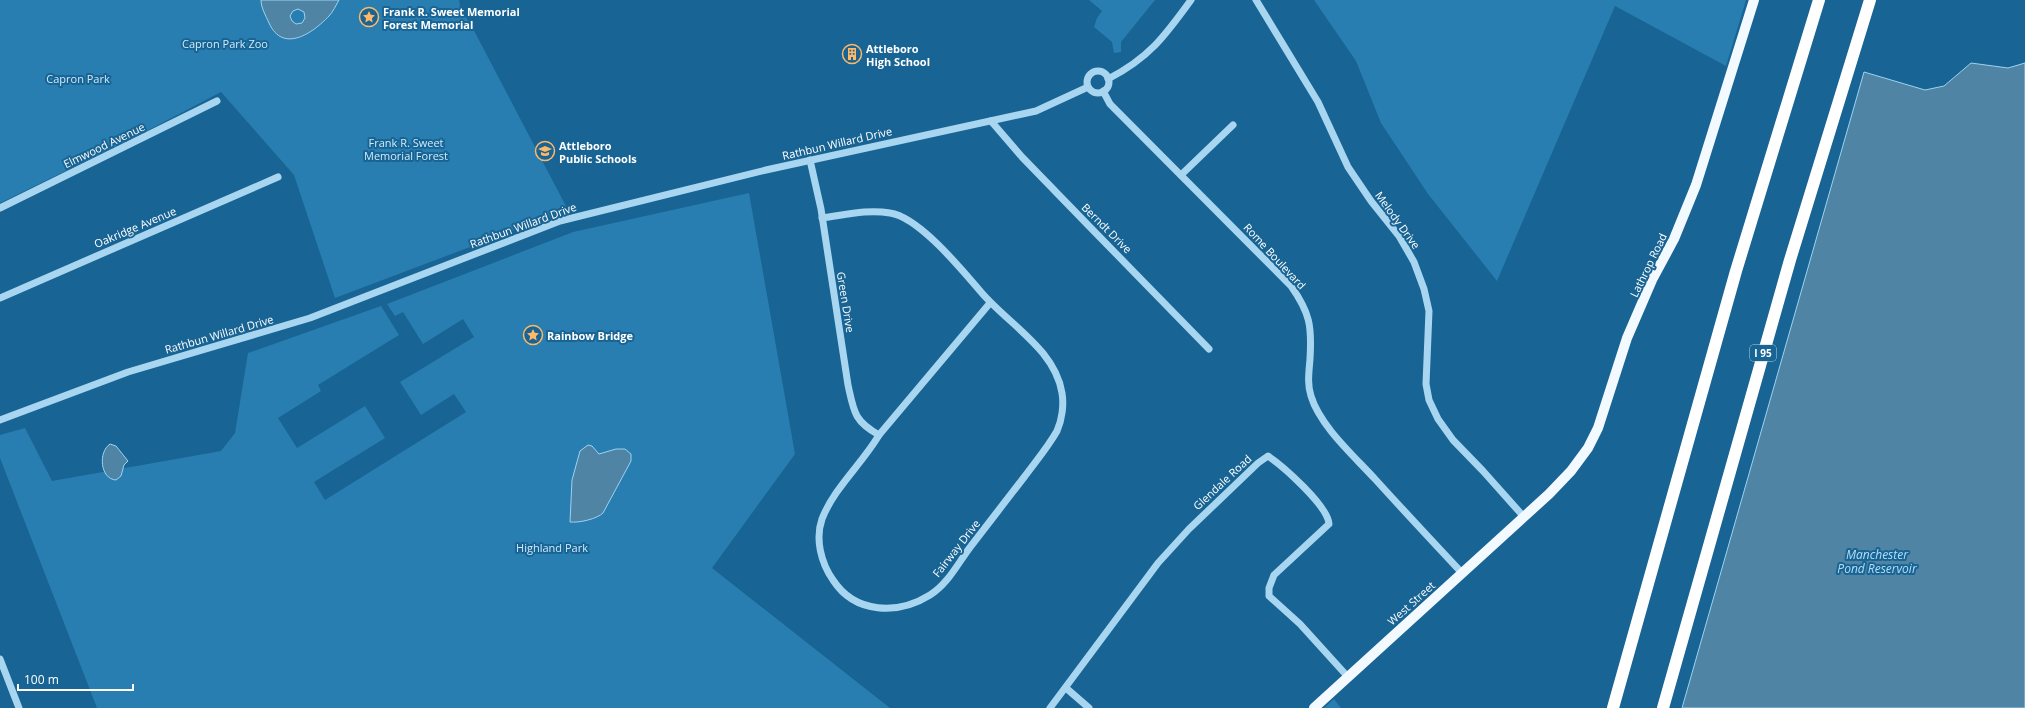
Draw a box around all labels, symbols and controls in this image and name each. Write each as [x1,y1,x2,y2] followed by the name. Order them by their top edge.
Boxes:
[383,4,520,32] place label: Frank R. Sweet Memorial Forest Memorial
[358,6,380,28] place icon: Frank R. Sweet Memorial Forest Memorial
[182,36,268,51] park label: Capron Park Zoo
[866,41,930,69] place label: Attleboro High School
[841,43,863,65] building icon: Attleboro High School
[46,71,110,86] park label: Capron Park
[61,119,147,171] street label: Elmwood Avenue
[781,123,893,163] street label: Rathbun Willard Drive
[364,135,448,163] park label: Frank R. Sweet Memorial Forest
[559,138,637,166] place label: Attleboro Public Schools
[534,140,556,162] school or university icon: Attleboro Public Schools
[1372,188,1424,252] street label: Melody Drive
[468,199,578,251] street label: Rathbun Willard Drive
[1079,200,1135,256] street label: Berndt Drive
[92,203,178,251] street label: Oakridge Avenue
[1241,220,1309,292] street label: Rome Boulevard
[1626,230,1670,300] street label: Lathrop Road
[834,271,858,333] street label: Green Drive
[163,311,275,357] street label: Rathbun Willard Drive
[522,324,544,346] place icon: Rainbow Bridge
[547,328,633,343] place label: Rainbow Bridge
[1750,345,1776,361] road number: I 95
[1190,451,1254,513] street label: Glendale Road
[929,516,983,580] street label: Fairway Drive
[516,540,588,555] park label: Highland Park
[1837,546,1918,577] water label: Manchester Pond Reservoir
[1384,578,1438,628] street label: West Street
[18,666,133,692] scale bar
[24,671,59,688] text: 100 m

